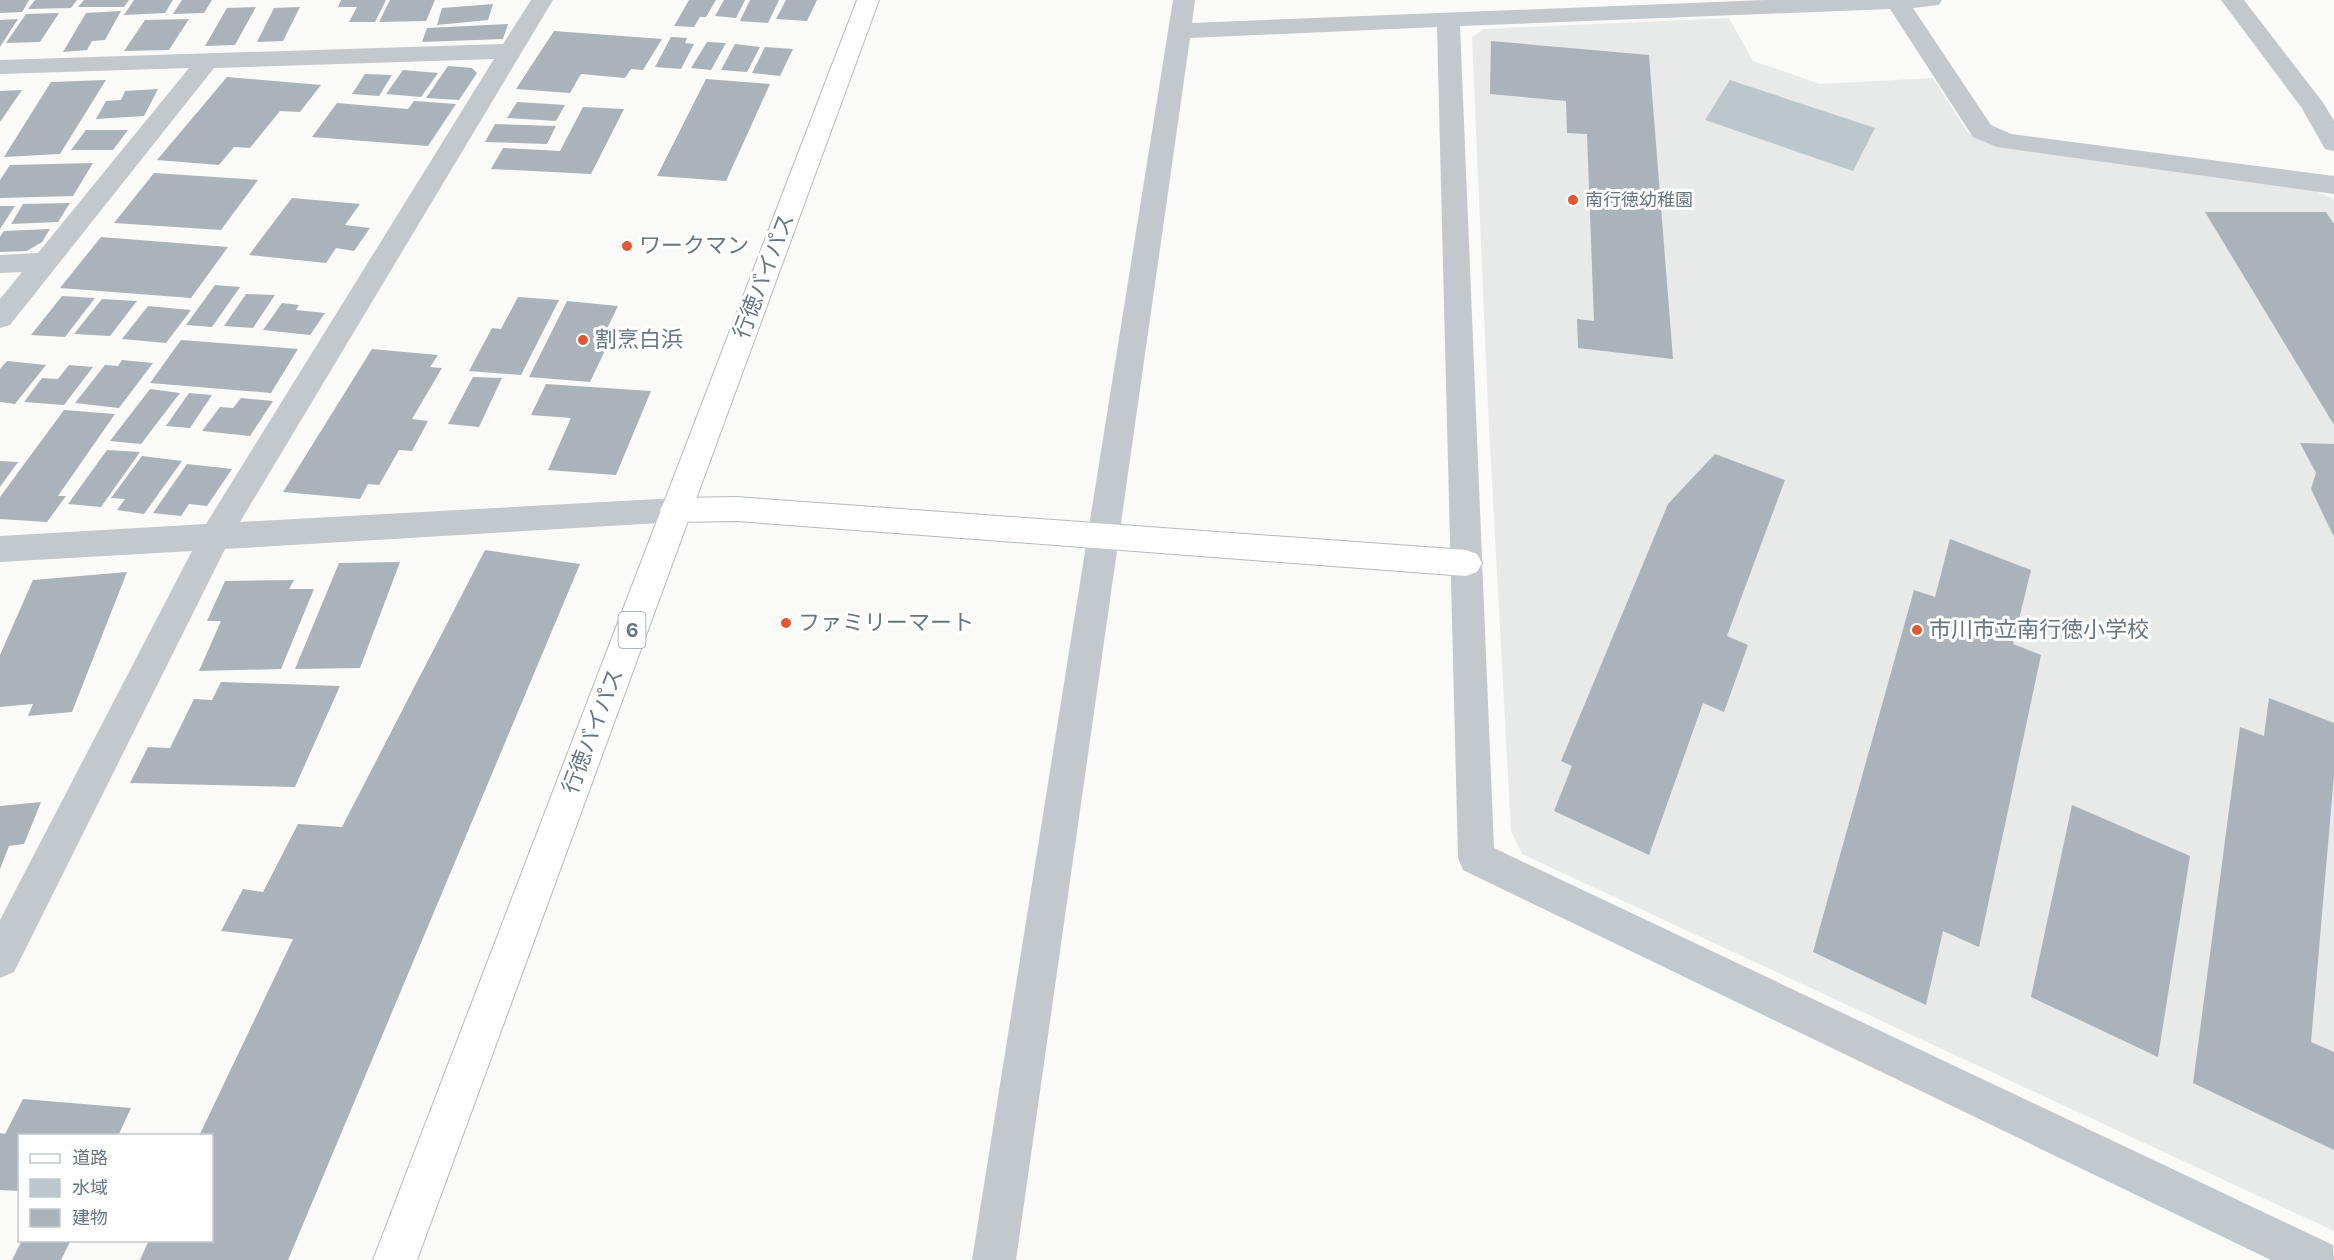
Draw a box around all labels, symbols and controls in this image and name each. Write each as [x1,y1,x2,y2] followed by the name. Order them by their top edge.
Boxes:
[1585,189,1693,211] place label: 南行徳幼稚園
[1566,193,1580,207] marker: 南行徳幼稚園
[728,210,800,342] street label: 行徳バイパス
[639,233,749,259] place label: ワークマン
[620,239,634,253] marker: ワークマン
[595,327,683,353] place label: 割烹白浜
[576,333,590,347] marker: 割烹白浜
[798,610,974,636] place label: ファミリーマート
[618,612,646,648] road number: 6
[779,616,793,630] marker: ファミリーマート
[1929,617,2149,643] place label: 市川市立南行徳小学校
[1910,623,1924,637] marker: 市川市立南行徳小学校
[557,665,629,797] street label: 行徳バイパス
[18,1134,213,1242] legend
[72,1147,108,1169] text: 道路
[72,1177,108,1199] text: 水域
[72,1207,108,1229] text: 建物

